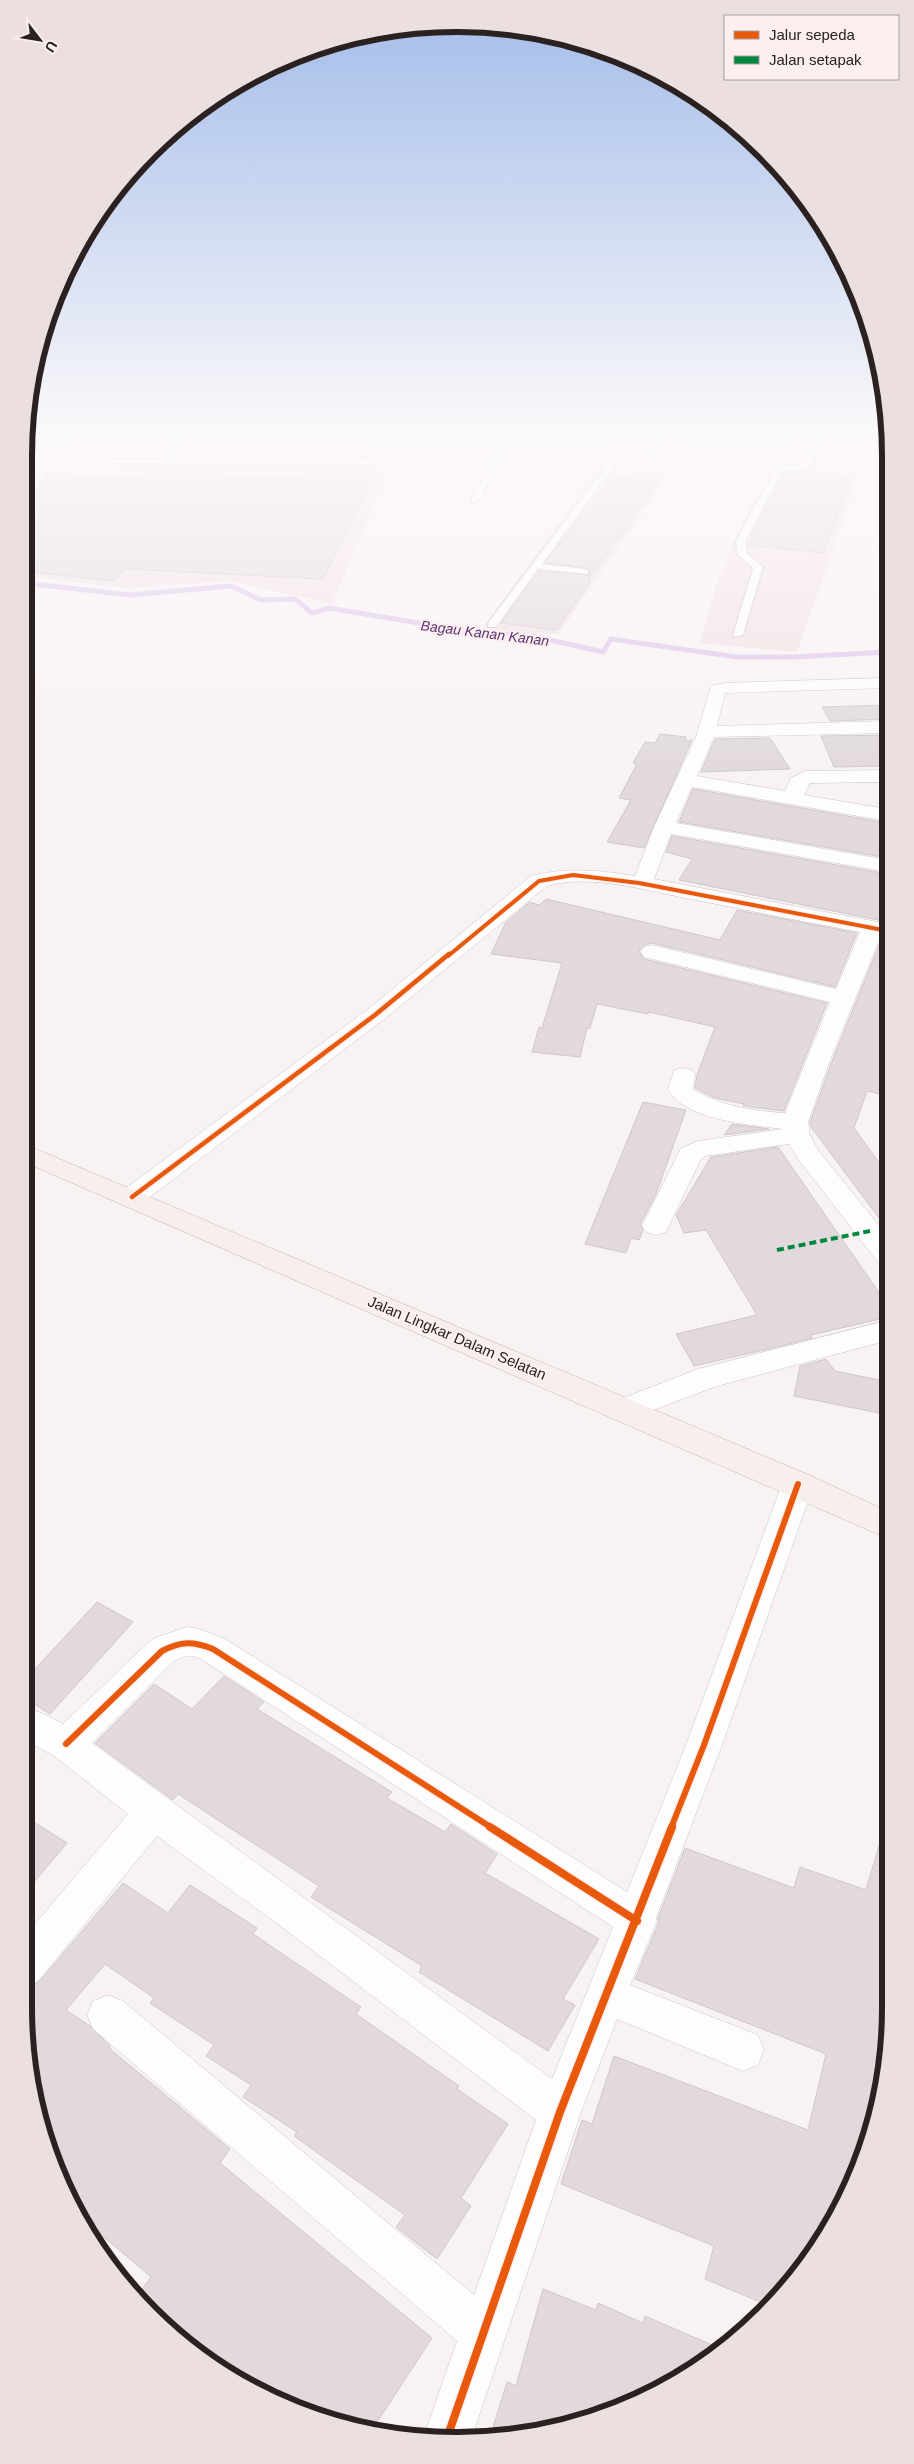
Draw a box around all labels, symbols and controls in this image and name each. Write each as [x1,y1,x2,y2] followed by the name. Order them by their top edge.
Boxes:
[15,15,65,65] north arrow
[724,15,899,80] legend
[769,26,856,43] text: Jalur sepeda
[42,38,61,55] text: U
[769,51,862,68] text: Jalan setapak
[420,617,550,649] water label: Bagau Kanan Kanan
[366,1292,549,1383] street label: Jalan Lingkar Dalam Selatan

